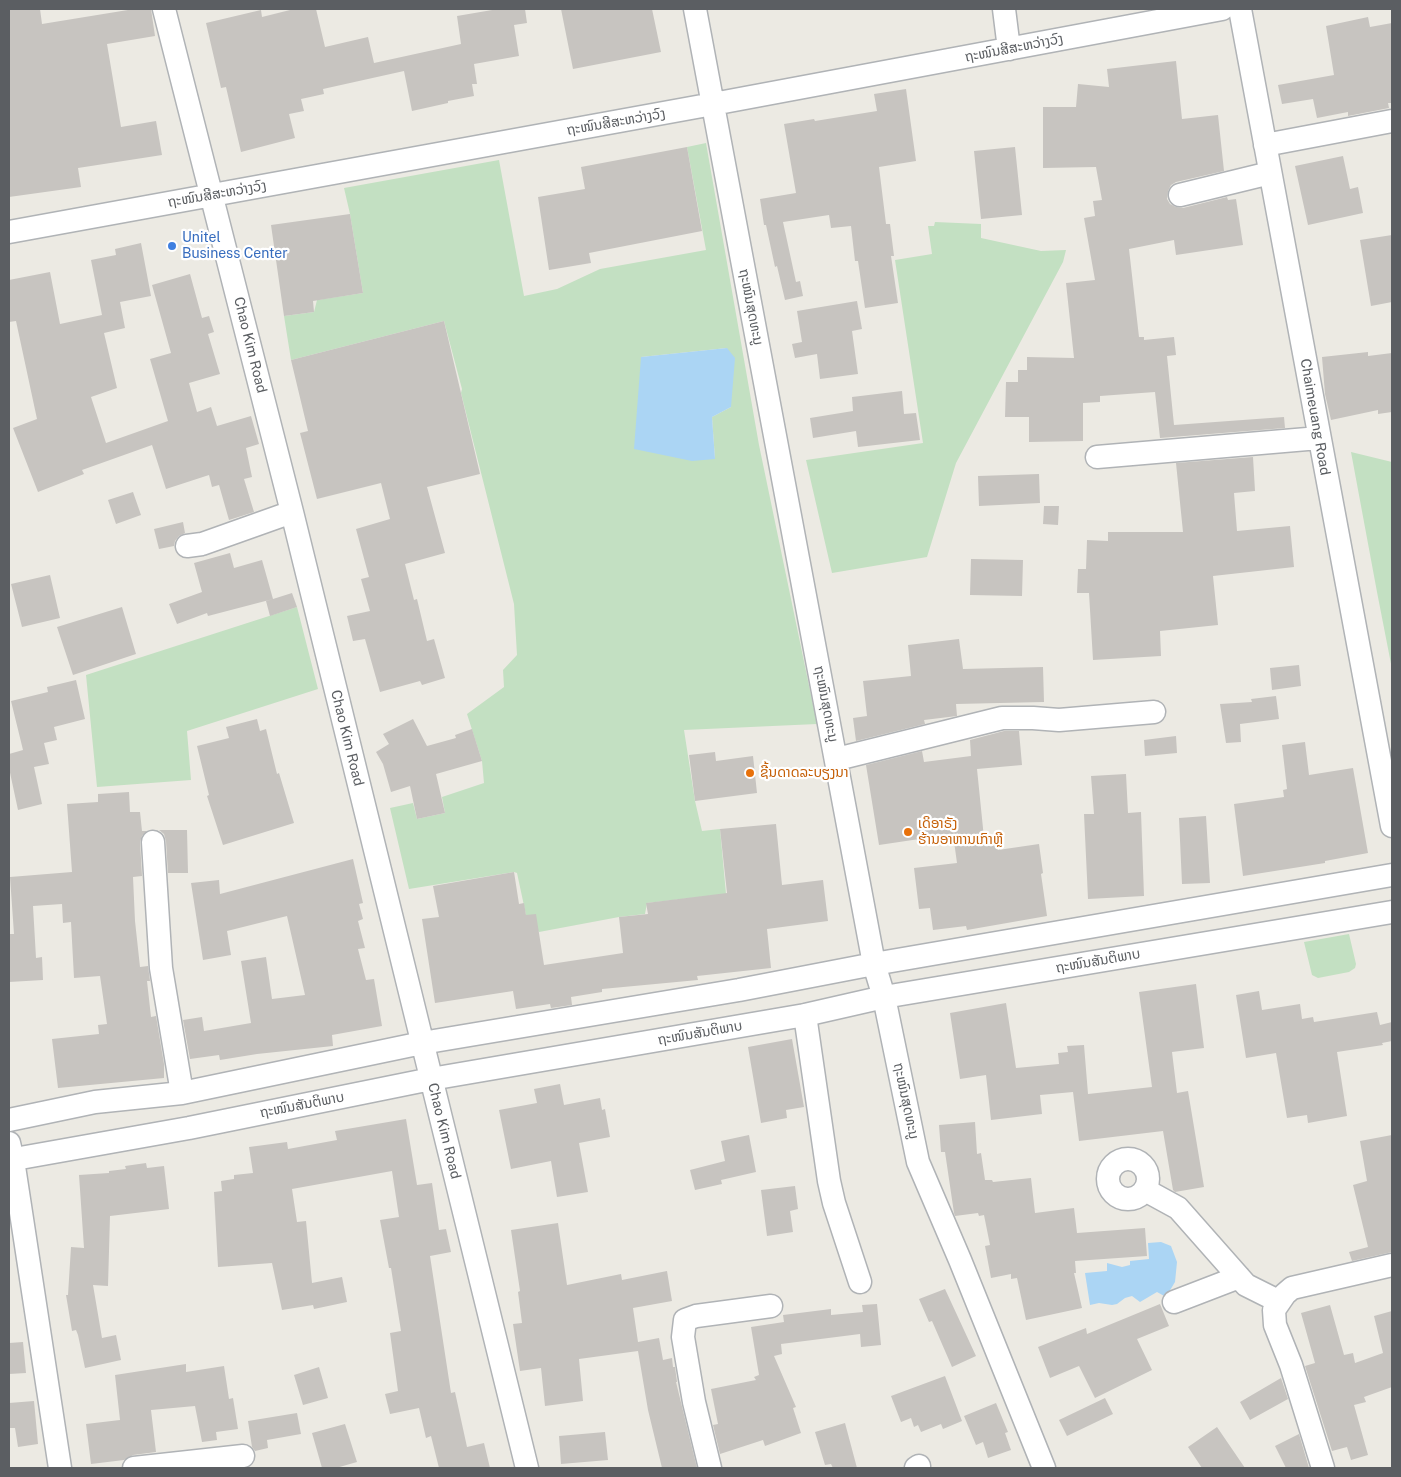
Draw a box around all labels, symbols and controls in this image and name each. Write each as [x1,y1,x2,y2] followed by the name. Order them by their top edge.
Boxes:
[963,30,1065,66] street label: ຖະໜົນສີສະຫວ່າງວົງ
[565,105,667,139] street label: ຖະໜົນສີສະຫວ່າງວົງ
[166,177,268,211] street label: ຖະໜົນສີສະຫວ່າງວົງ
[182,230,288,262] place label: Unitel Business Center
[166,240,178,252] marker: Unitel Business Center
[735,267,767,347] street label: ຖະໜົນສຸດທະນູ
[230,295,270,395] street label: Chao Kim Road
[1296,357,1334,477] street label: Chaimeuang Road
[810,664,842,744] street label: ຖະໜົນສຸດທະນູ
[327,688,367,788] street label: Chao Kim Road
[760,765,848,781] place label: ຊີ້ນດາດລະບຽງນາ
[744,767,756,779] marker: ຊີ້ນດາດລະບຽງນາ
[918,816,1003,849] place label: ເດິອາຣັງ ຮ້ານອາຫານເກົາຫຼີ
[902,826,914,838] marker: ເດິອາຣັງ ຮ້ານອາຫານເກົາຫຼີ
[1054,945,1142,977] street label: ຖະໜົນສັນຕິພາບ
[656,1017,744,1049] street label: ຖະໜົນສັນຕິພາບ
[890,1061,922,1141] street label: ຖະໜົນສຸດທະນູ
[424,1081,464,1181] street label: Chao Kim Road
[258,1089,346,1121] street label: ຖະໜົນສັນຕິພາບ

